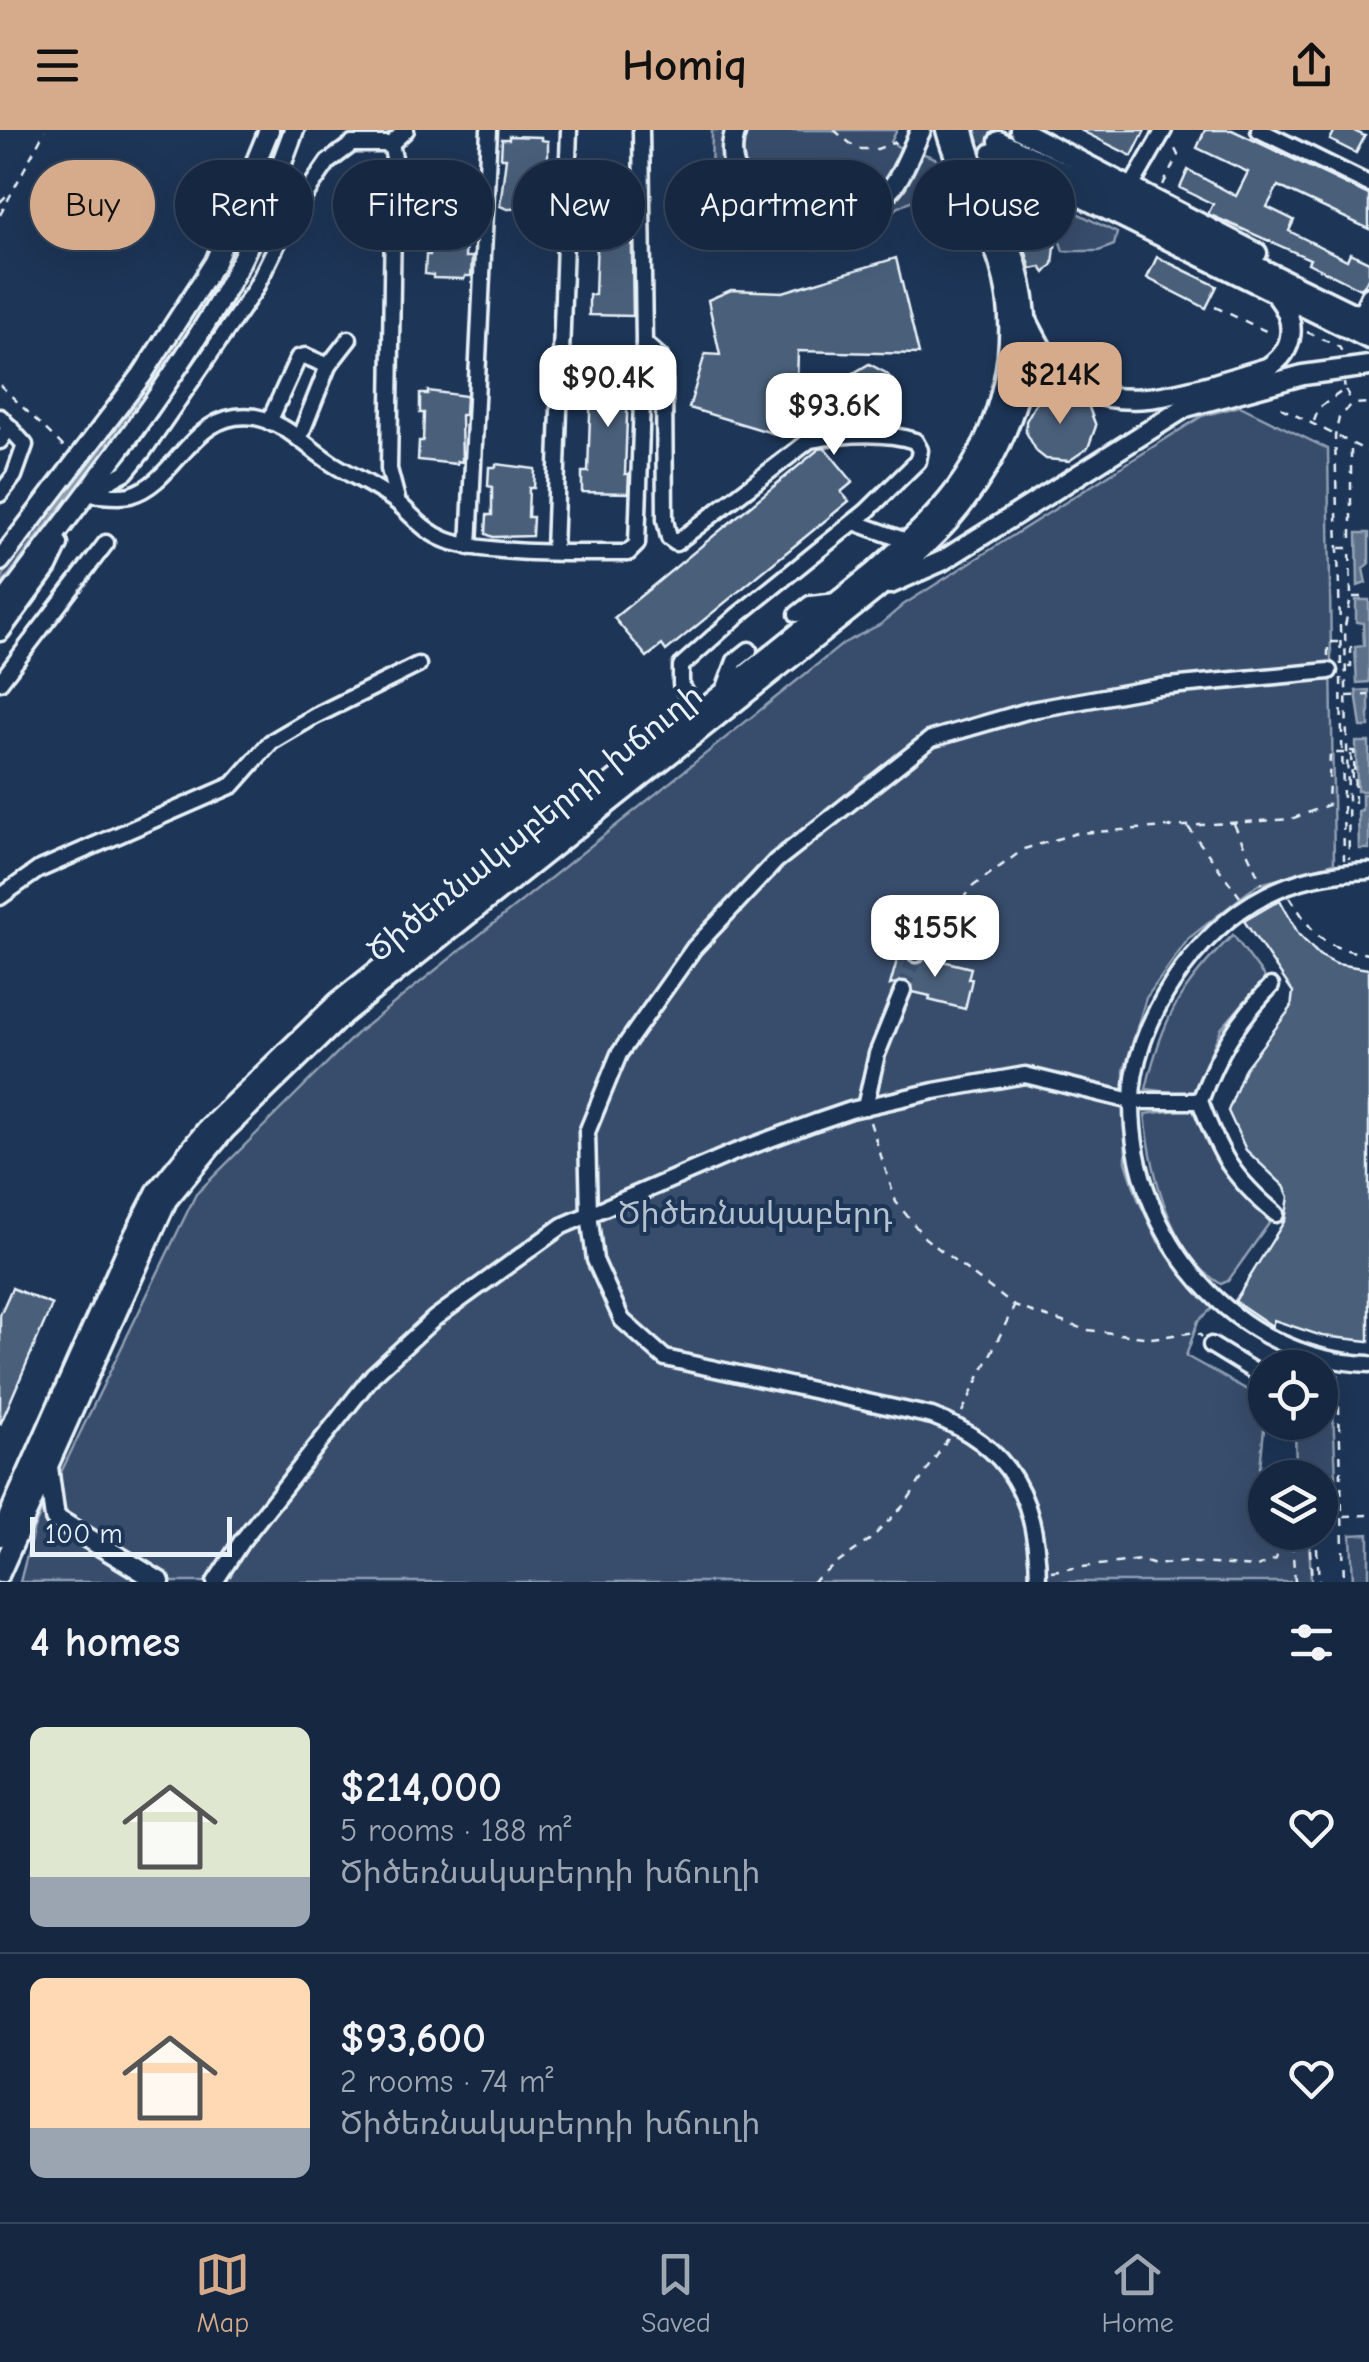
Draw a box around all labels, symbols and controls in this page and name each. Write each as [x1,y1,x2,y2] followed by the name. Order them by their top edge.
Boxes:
[30,38,85,93] icon: menu
[1284,38,1339,93] icon: share
[622,39,747,91] text: Homiq
[30,160,155,250] chip: Buy
[175,160,313,250] chip: Rent
[333,160,493,250] chip: Filters
[513,160,645,250] chip: New
[665,160,892,250] chip: Apartment
[912,160,1075,250] chip: House
[990,342,1130,427] pin: $214K
[527,345,689,430] pin: $90.4K
[1020,356,1100,393] text: $214K
[561,359,655,396] text: $90.4K
[753,373,915,458] pin: $93.6K
[788,387,880,424] text: $93.6K
[360,676,710,970] street label: Ծիծեռնակաբերդի խճուղի
[865,895,1005,980] pin: $155K
[893,909,977,946] text: $155K
[618,1195,893,1232] park label: Ծիծեռնակաբերդ
[1248,1350,1338,1550] map controls
[1248,1350,1338,1440] button: locate
[1248,1460,1338,1550] button: layers
[30,1512,232,1556] scale bar
[45,1518,123,1550] text: 100 m
[1284,1615,1339,1670] icon: filters
[30,1618,180,1667] text: 4 homes
[340,1763,502,1812] text: $214,000
[110,1767,230,1887] icon: home
[1284,1800,1339,1855] icon: heart
[340,1812,572,1849] text: 5 rooms · 188 m²
[340,1854,760,1891] text: Ծիծեռնակաբերդի խճուղի
[340,2014,486,2063] text: $93,600
[110,2018,230,2138] icon: home
[1284,2051,1339,2106] icon: heart
[340,2063,553,2100] text: 2 rooms · 74 m²
[340,2105,760,2142] text: Ծիծեռնակաբերդի խճուղի
[195,2247,250,2339] tab: Map
[641,2247,711,2339] tab: Saved
[1101,2247,1174,2339] tab: Home

